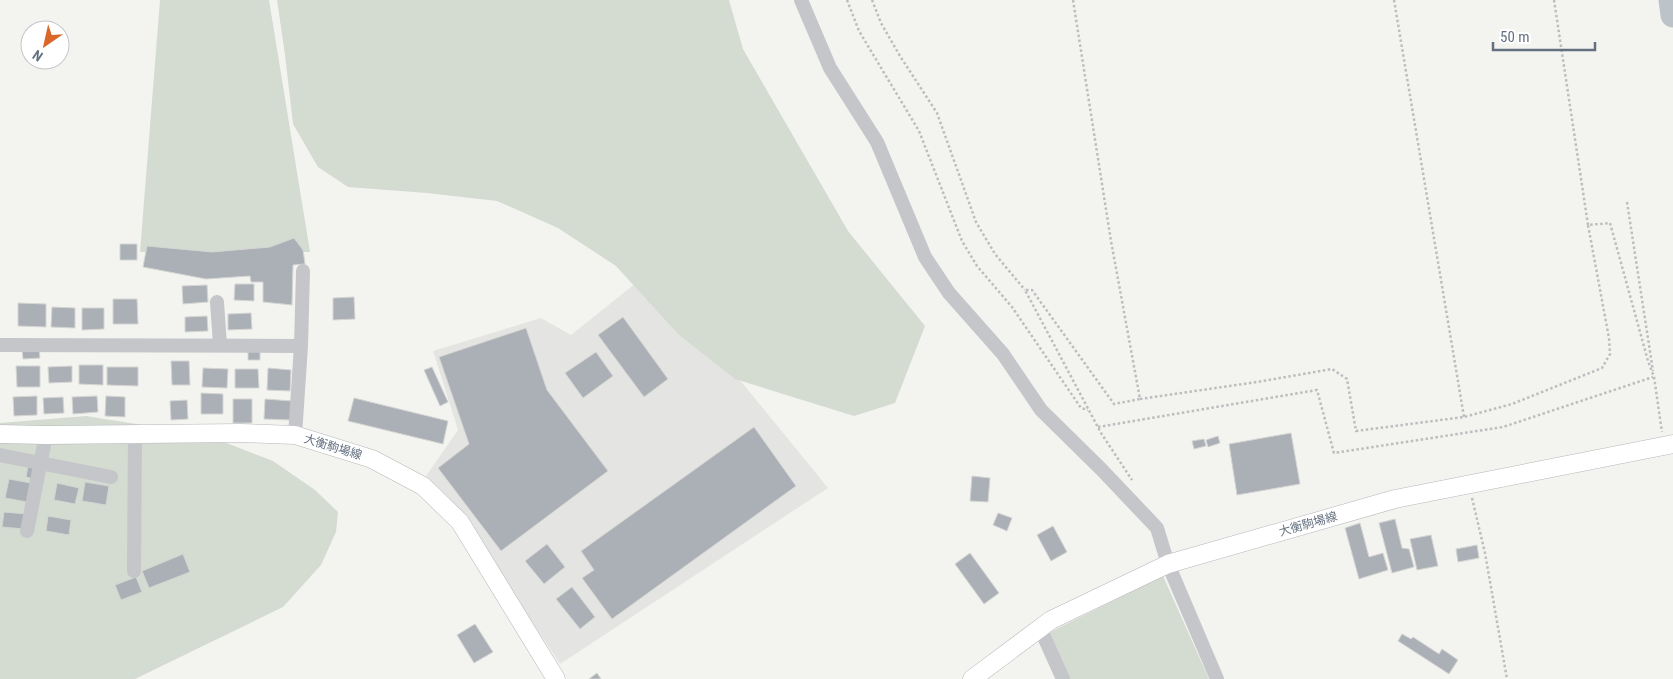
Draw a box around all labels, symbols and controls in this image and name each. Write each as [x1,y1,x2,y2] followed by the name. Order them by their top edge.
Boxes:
[20,20,70,70] north arrow
[1493,20,1596,52] scale bar
[1500,28,1530,46] text: 50 m
[30,47,46,65] text: N
[302,432,364,462] street label: 大衡駒場線
[1277,509,1339,539] street label: 大衡駒場線

